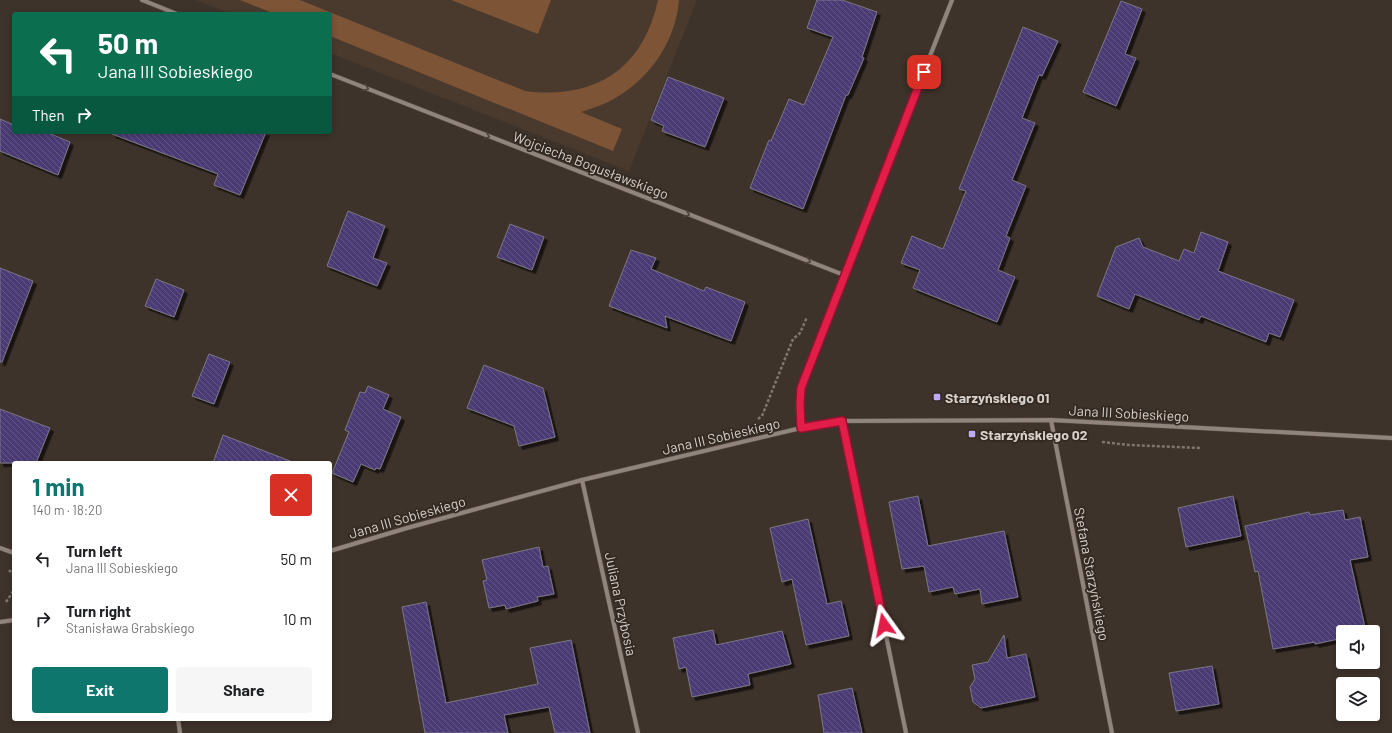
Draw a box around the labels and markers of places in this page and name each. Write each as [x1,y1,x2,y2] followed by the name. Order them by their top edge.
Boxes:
[907,55,941,89] pin
[945,389,1050,406] place label: Starzyńskiego 01
[932,392,942,402] marker: Starzyńskiego 01
[980,426,1088,443] place label: Starzyńskiego 02
[967,429,977,439] marker: Starzyńskiego 02

